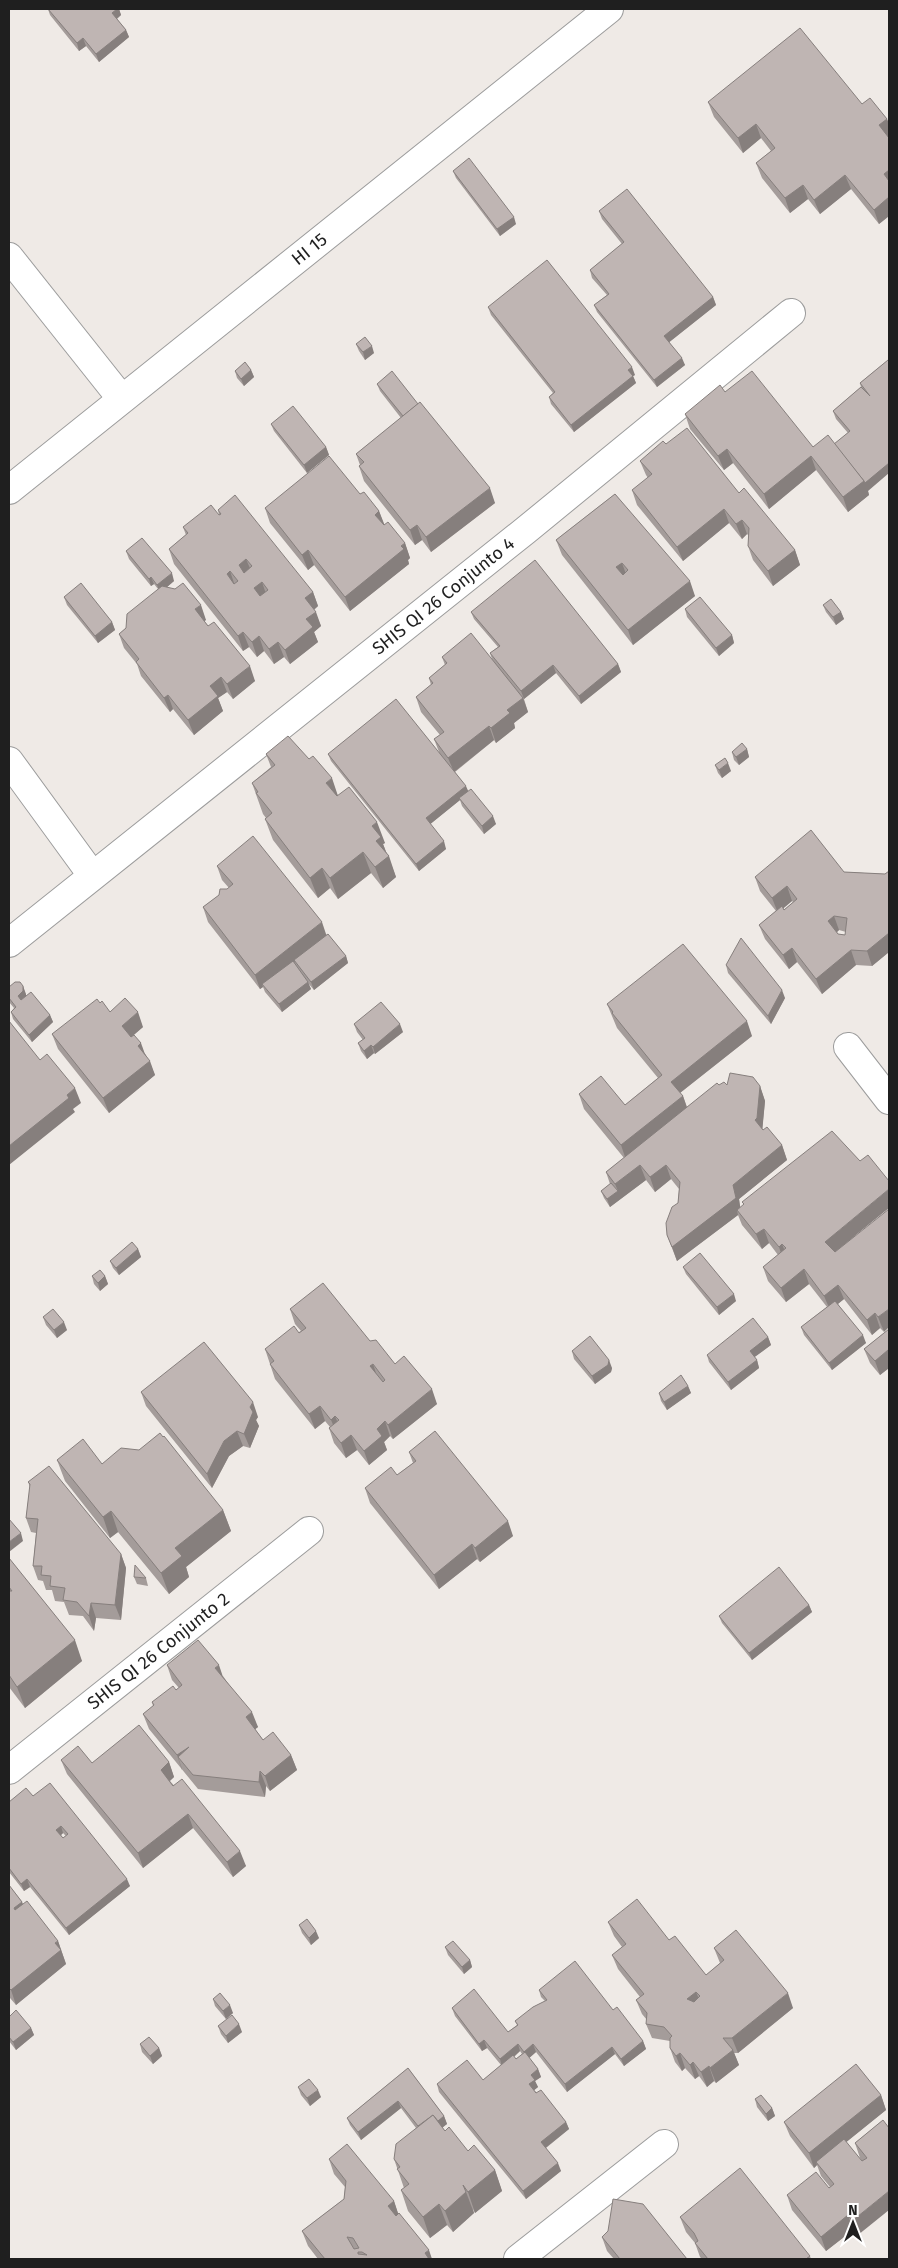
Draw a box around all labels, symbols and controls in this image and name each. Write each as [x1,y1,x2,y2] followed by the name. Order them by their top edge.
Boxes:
[287,228,332,270] street label: HI 15
[368,532,519,659] street label: SHIS QI 26 Conjunto 4
[83,1588,234,1714] street label: SHIS QI 26 Conjunto 2
[828,2198,878,2248] north arrow
[848,2202,858,2219] text: N

